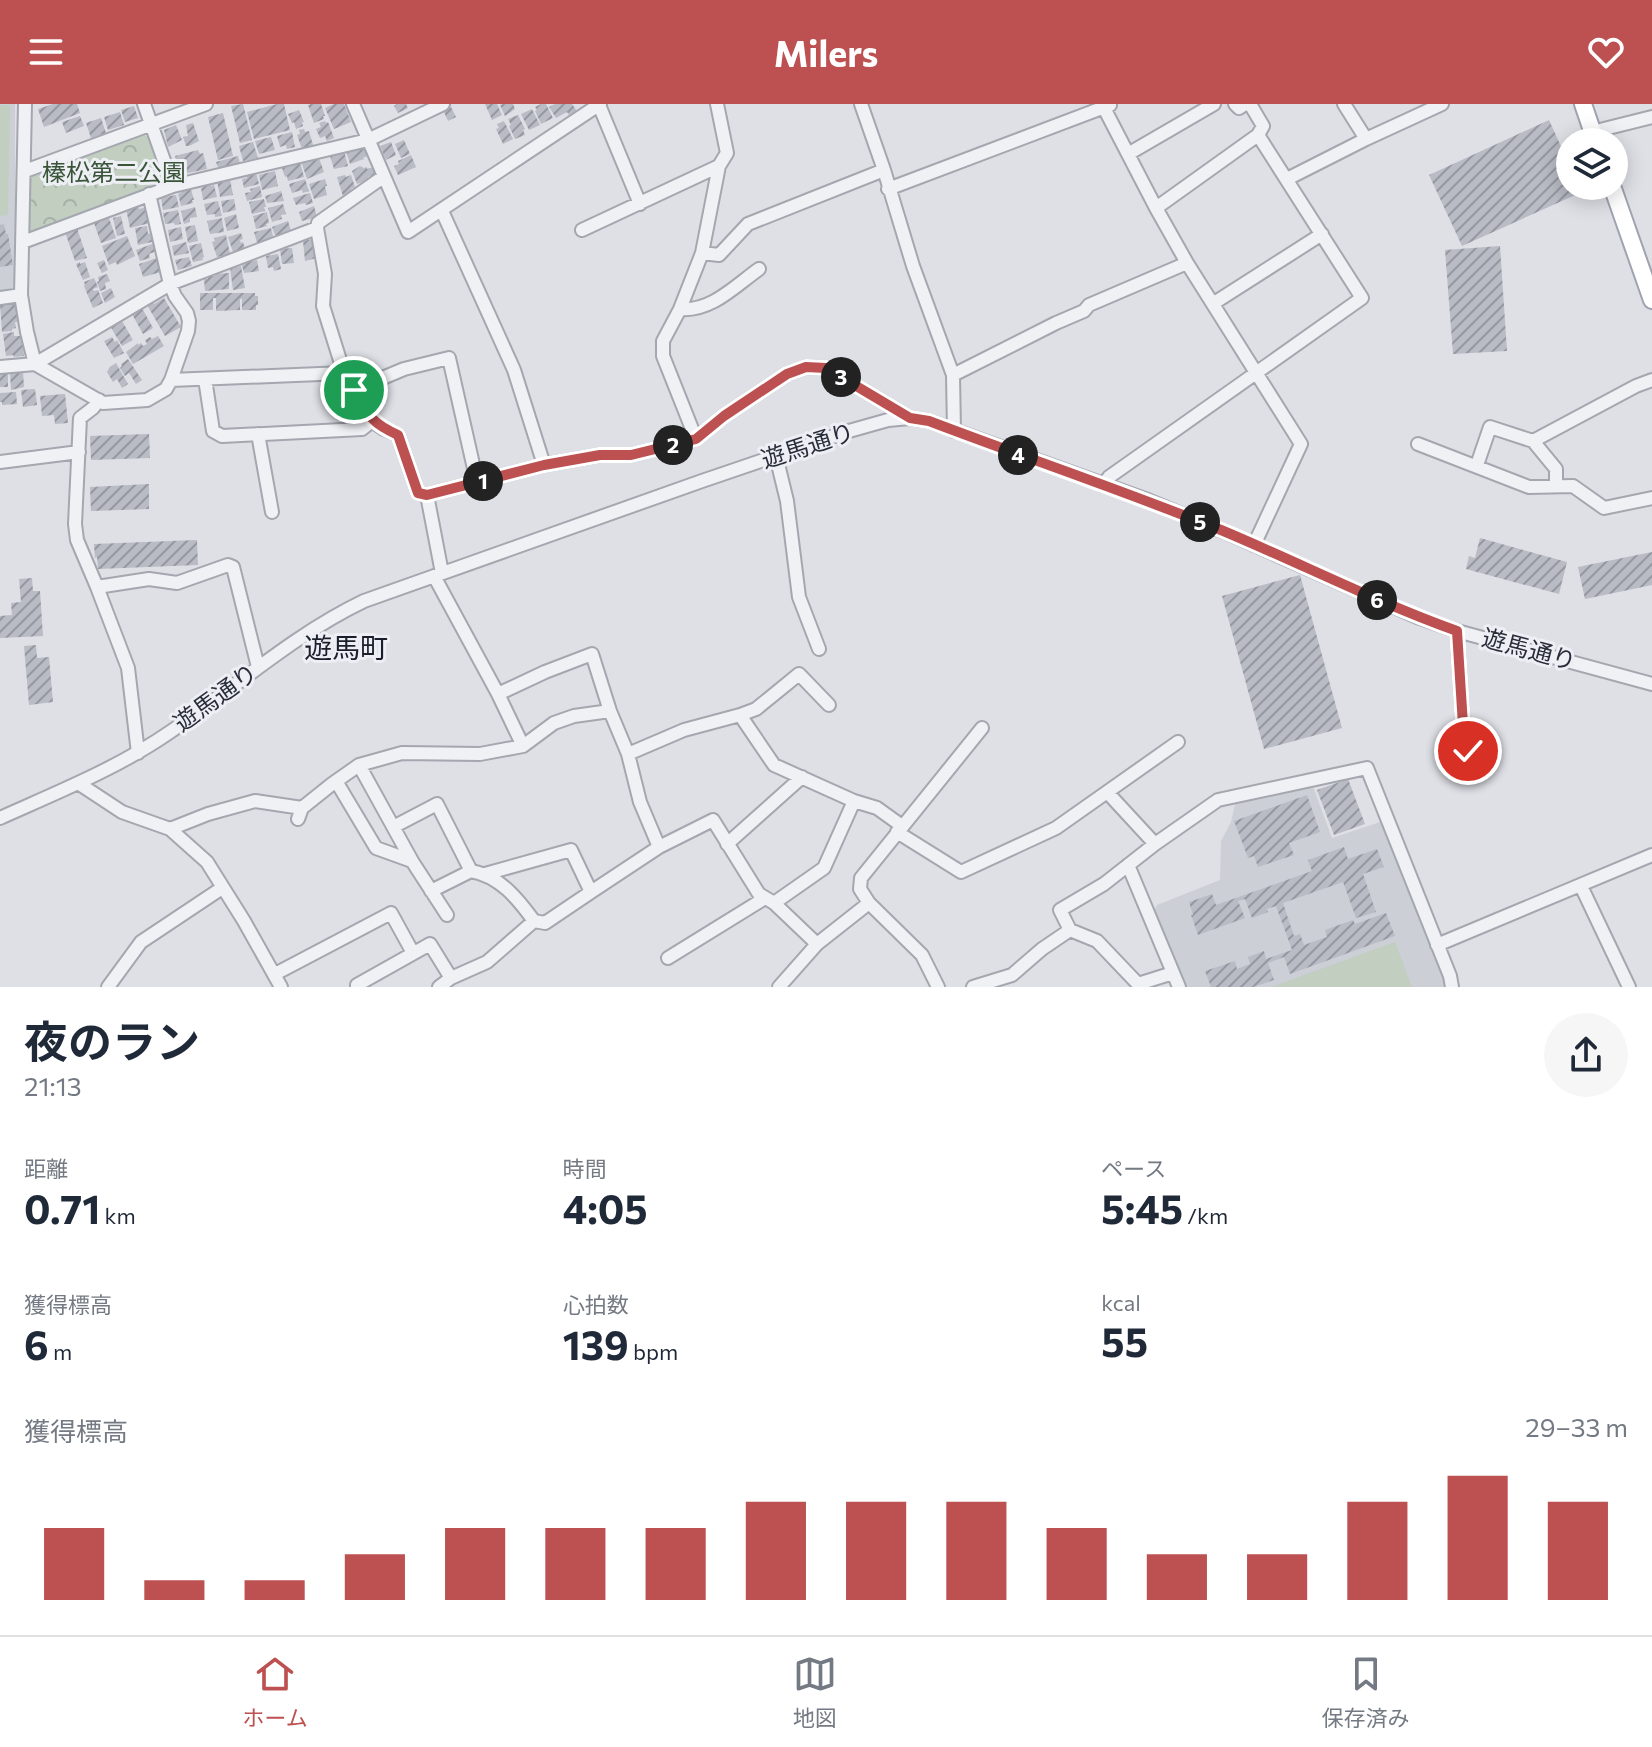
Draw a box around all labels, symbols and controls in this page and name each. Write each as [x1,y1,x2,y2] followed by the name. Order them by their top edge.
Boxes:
[24,30,68,74] icon: menu
[774,30,878,74] text: Milers
[1584,30,1628,74] icon: heart
[1556,128,1628,200] map controls
[1556,128,1628,200] button: layers
[42,157,186,186] park label: 榛松第二公園
[320,356,388,424] pin
[821,357,861,397] pin: 3
[835,363,847,390] text: 3
[332,368,376,412] icon: arrive
[757,416,858,473] street label: 遊馬通り
[653,425,693,465] pin: 2
[667,431,679,458] text: 2
[998,435,1038,475] pin: 4
[1011,441,1025,468] text: 4
[463,461,503,501] pin: 1
[478,467,488,494] text: 1
[1180,502,1220,542] pin: 5
[1194,508,1206,535] text: 5
[1357,580,1397,620] pin: 6
[1370,586,1384,613] text: 6
[1479,622,1580,675] street label: 遊馬通り
[304,630,388,664] district label: 遊馬町
[168,657,262,737] street label: 遊馬通り
[1434,717,1502,785] pin
[1446,729,1490,773] icon: check
[24,1013,200,1067] text: 夜のラン
[1544,1013,1628,1097] button: share
[24,1070,82,1101] text: 21:13
[24,1155,68,1182] text: 距離
[563,1155,607,1182] text: 時間
[1101,1155,1166,1182] text: ペース
[24,1183,100,1232] text: 0.71
[563,1183,648,1232] text: 4:05
[1101,1183,1183,1232] text: 5:45
[100,1202,136,1229] text: km
[1183,1202,1228,1229] text: /km
[1101,1289,1141,1316] text: kcal
[24,1291,112,1318] text: 獲得標高
[563,1291,629,1318] text: 心拍数
[1101,1316,1148,1365] text: 55
[24,1319,49,1368] text: 6
[563,1319,629,1368] text: 139
[49,1338,72,1365] text: m
[629,1338,678,1365] text: bpm
[1525,1411,1628,1442] text: 29–33 m
[24,1415,128,1446] text: 獲得標高
[242,1652,308,1732] tab: ホーム
[793,1652,837,1732] tab: 地図
[1322,1652,1410,1732] tab: 保存済み

